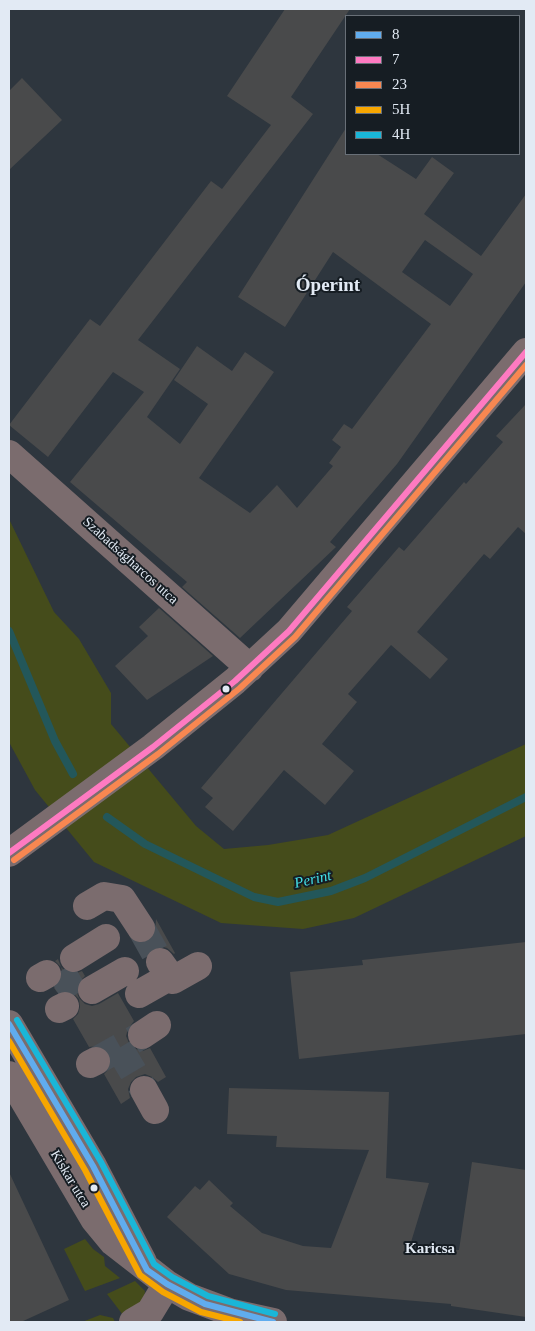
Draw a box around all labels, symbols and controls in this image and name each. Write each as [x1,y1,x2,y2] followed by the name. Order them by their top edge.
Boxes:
[345,15,520,155] legend
[392,26,400,42] text: 8
[392,51,400,67] text: 7
[392,76,407,92] text: 23
[392,101,410,117] text: 5H
[392,126,410,142] text: 4H
[296,275,360,297] district label: Óperint
[79,514,181,608] street label: Szabadságharcos utca
[221,684,231,694] unlabelled marker
[293,867,333,893] water label: Perint
[46,1147,94,1211] street label: Kiskar utca
[89,1183,99,1193] unlabelled marker
[405,1240,455,1258] district label: Karicsa

